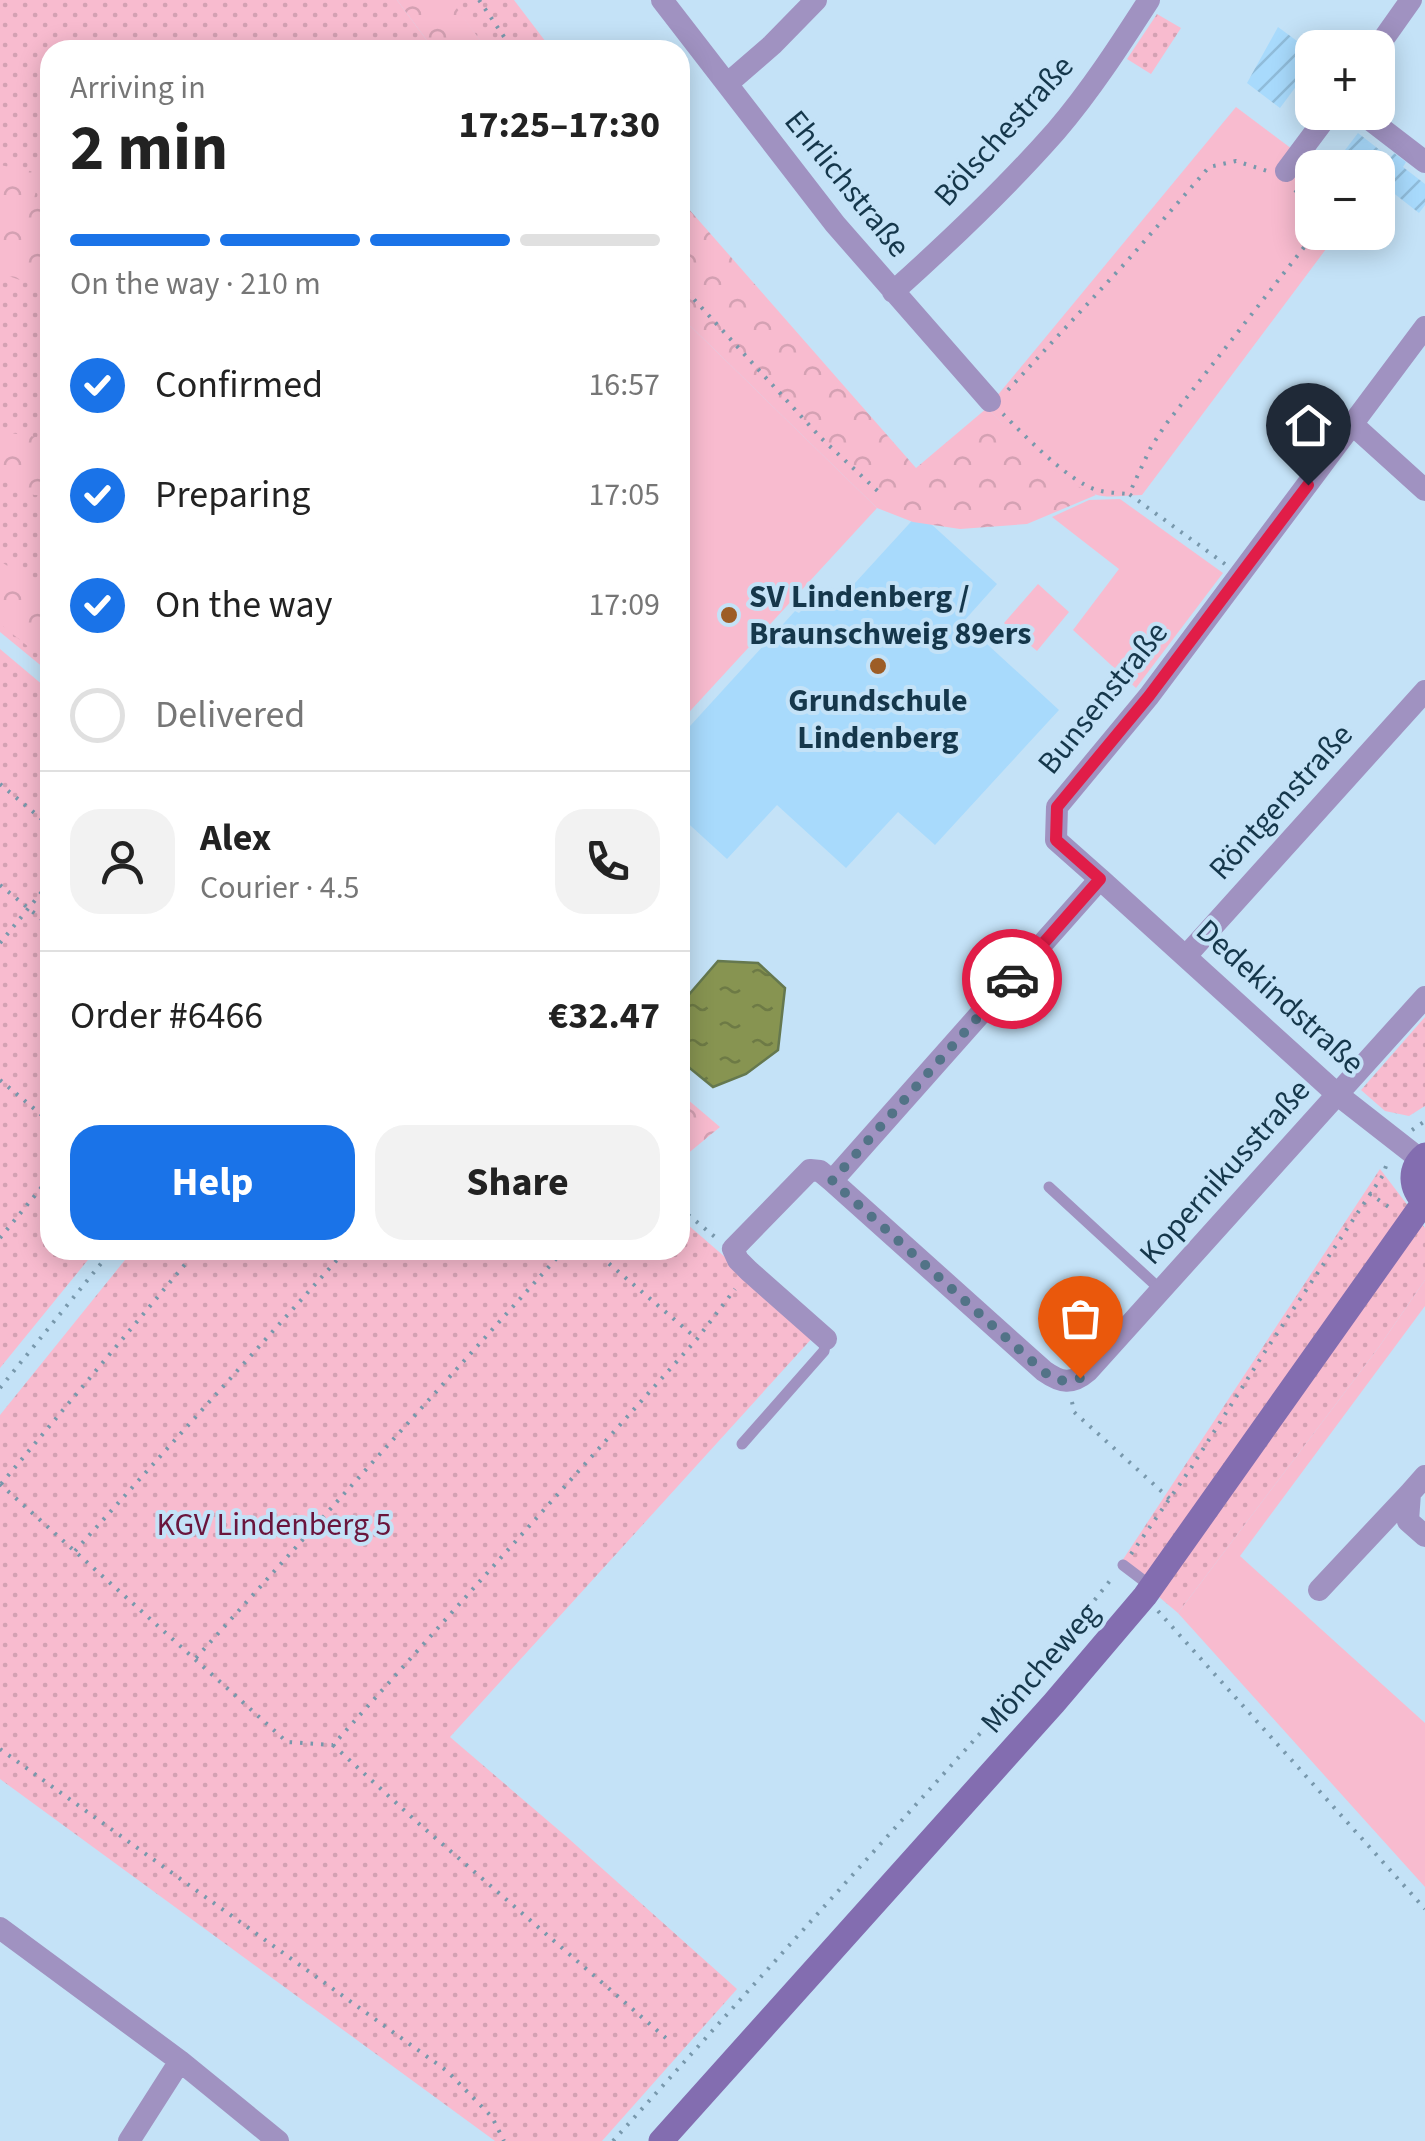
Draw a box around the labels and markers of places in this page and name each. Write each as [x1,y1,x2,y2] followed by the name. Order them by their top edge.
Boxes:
[1266,383,1351,486] pin
[749,574,1031,657] place label: SV Lindenberg / Braunschweig 89ers
[718,604,740,626] marker: SV Lindenberg / Braunschweig 89ers
[867,655,889,677] marker: Grundschule Lindenberg
[788,678,968,761] place label: Grundschule Lindenberg
[1038,1276,1123,1379] pin

